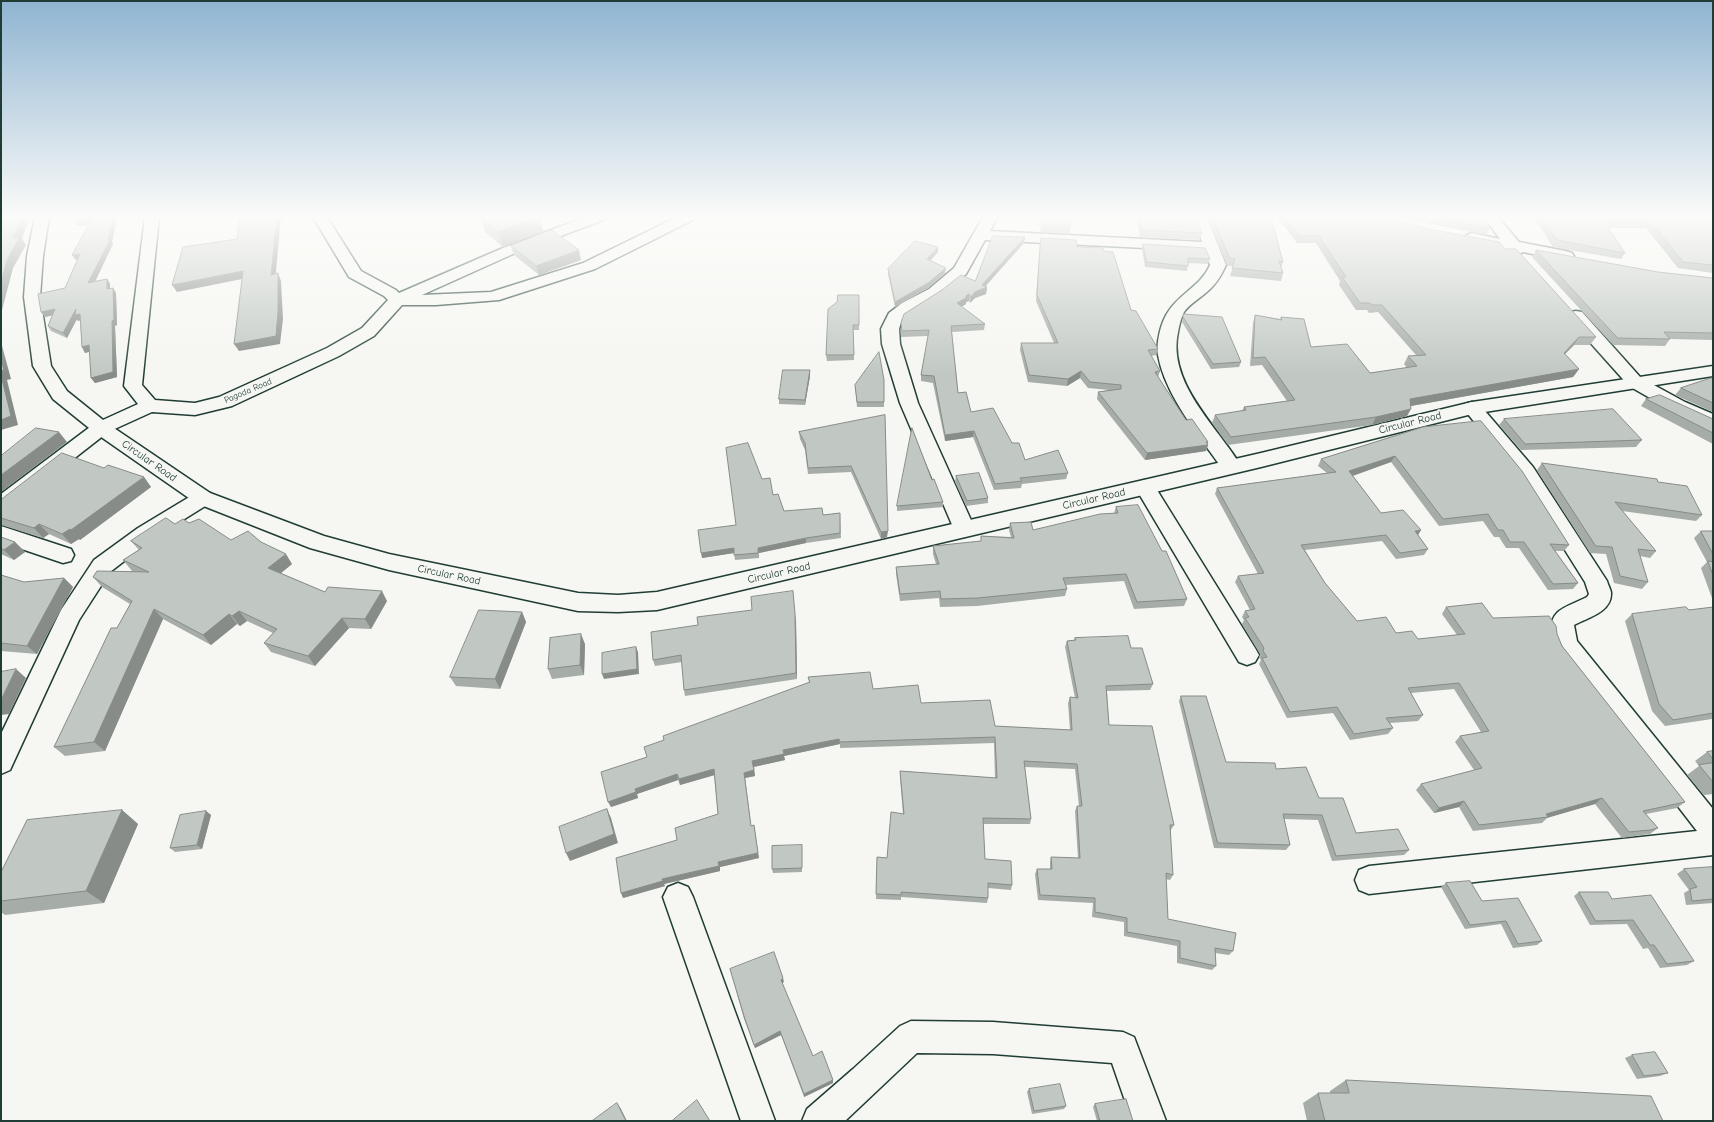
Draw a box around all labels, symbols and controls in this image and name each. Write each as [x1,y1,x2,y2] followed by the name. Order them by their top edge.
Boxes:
[223,376,273,406] street label: Pagoda Road
[1377,409,1443,437] street label: Circular Road
[119,437,179,485] street label: Circular Road
[1061,485,1127,513] street label: Circular Road
[746,559,812,587] street label: Circular Road
[416,562,482,588] street label: Circular Road

